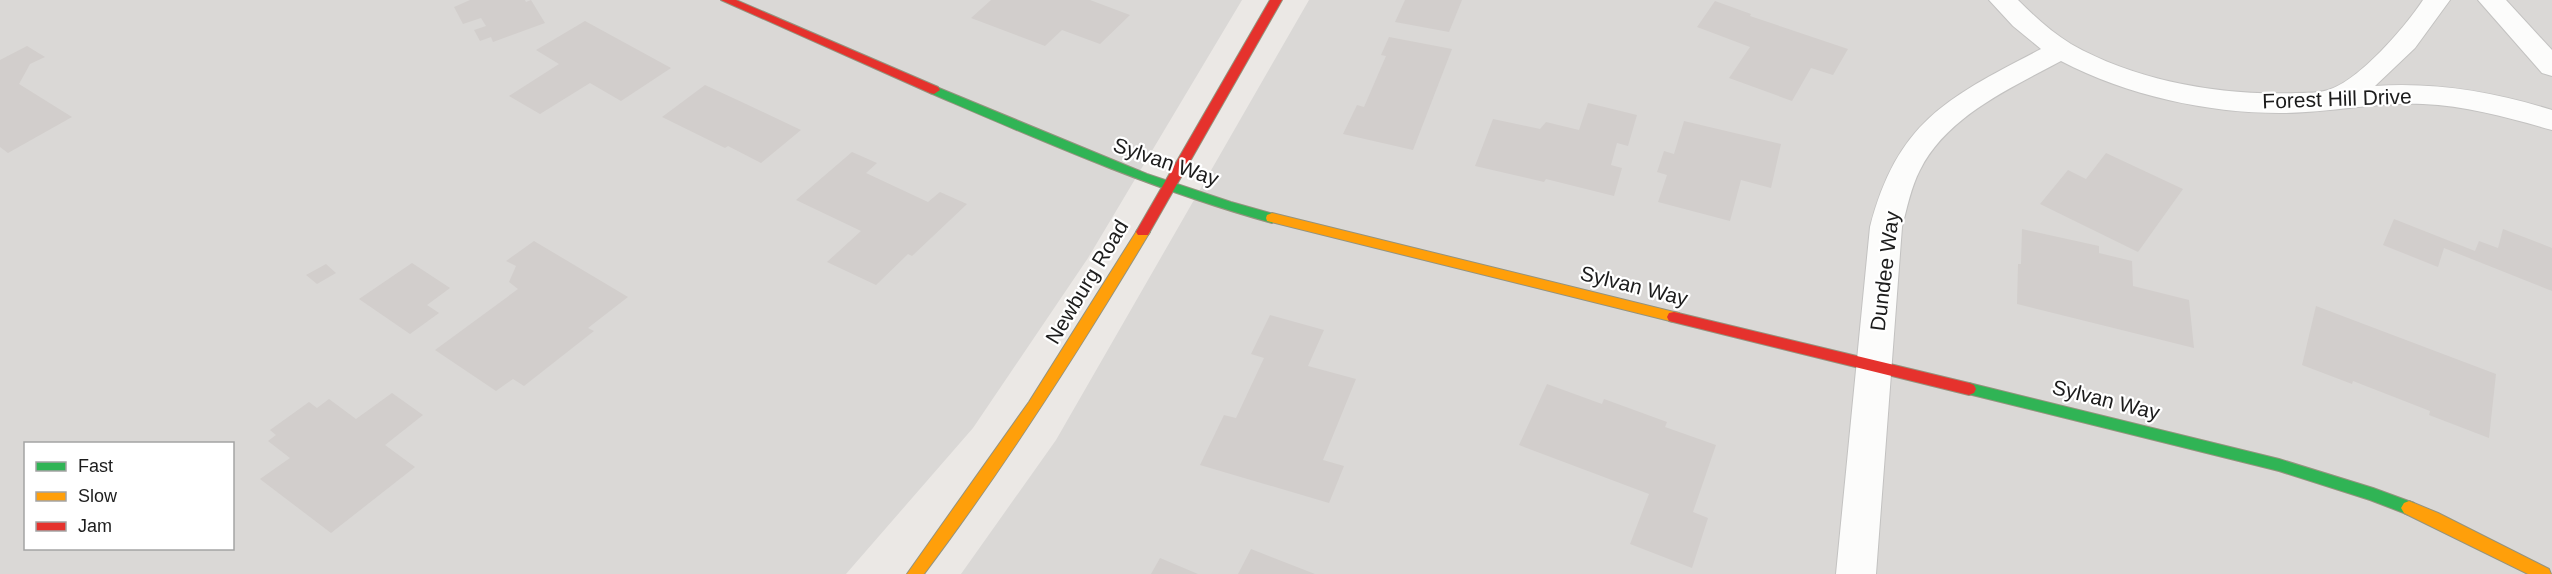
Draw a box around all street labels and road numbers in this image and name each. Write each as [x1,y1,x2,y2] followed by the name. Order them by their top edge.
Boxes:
[2262,84,2412,113] street label: Forest Hill Drive
[1110,133,1222,190] street label: Sylvan Way
[1866,209,1903,332] street label: Dundee Way
[1041,216,1133,348] street label: Newburg Road
[1578,261,1691,310] street label: Sylvan Way
[2050,375,2163,424] street label: Sylvan Way

